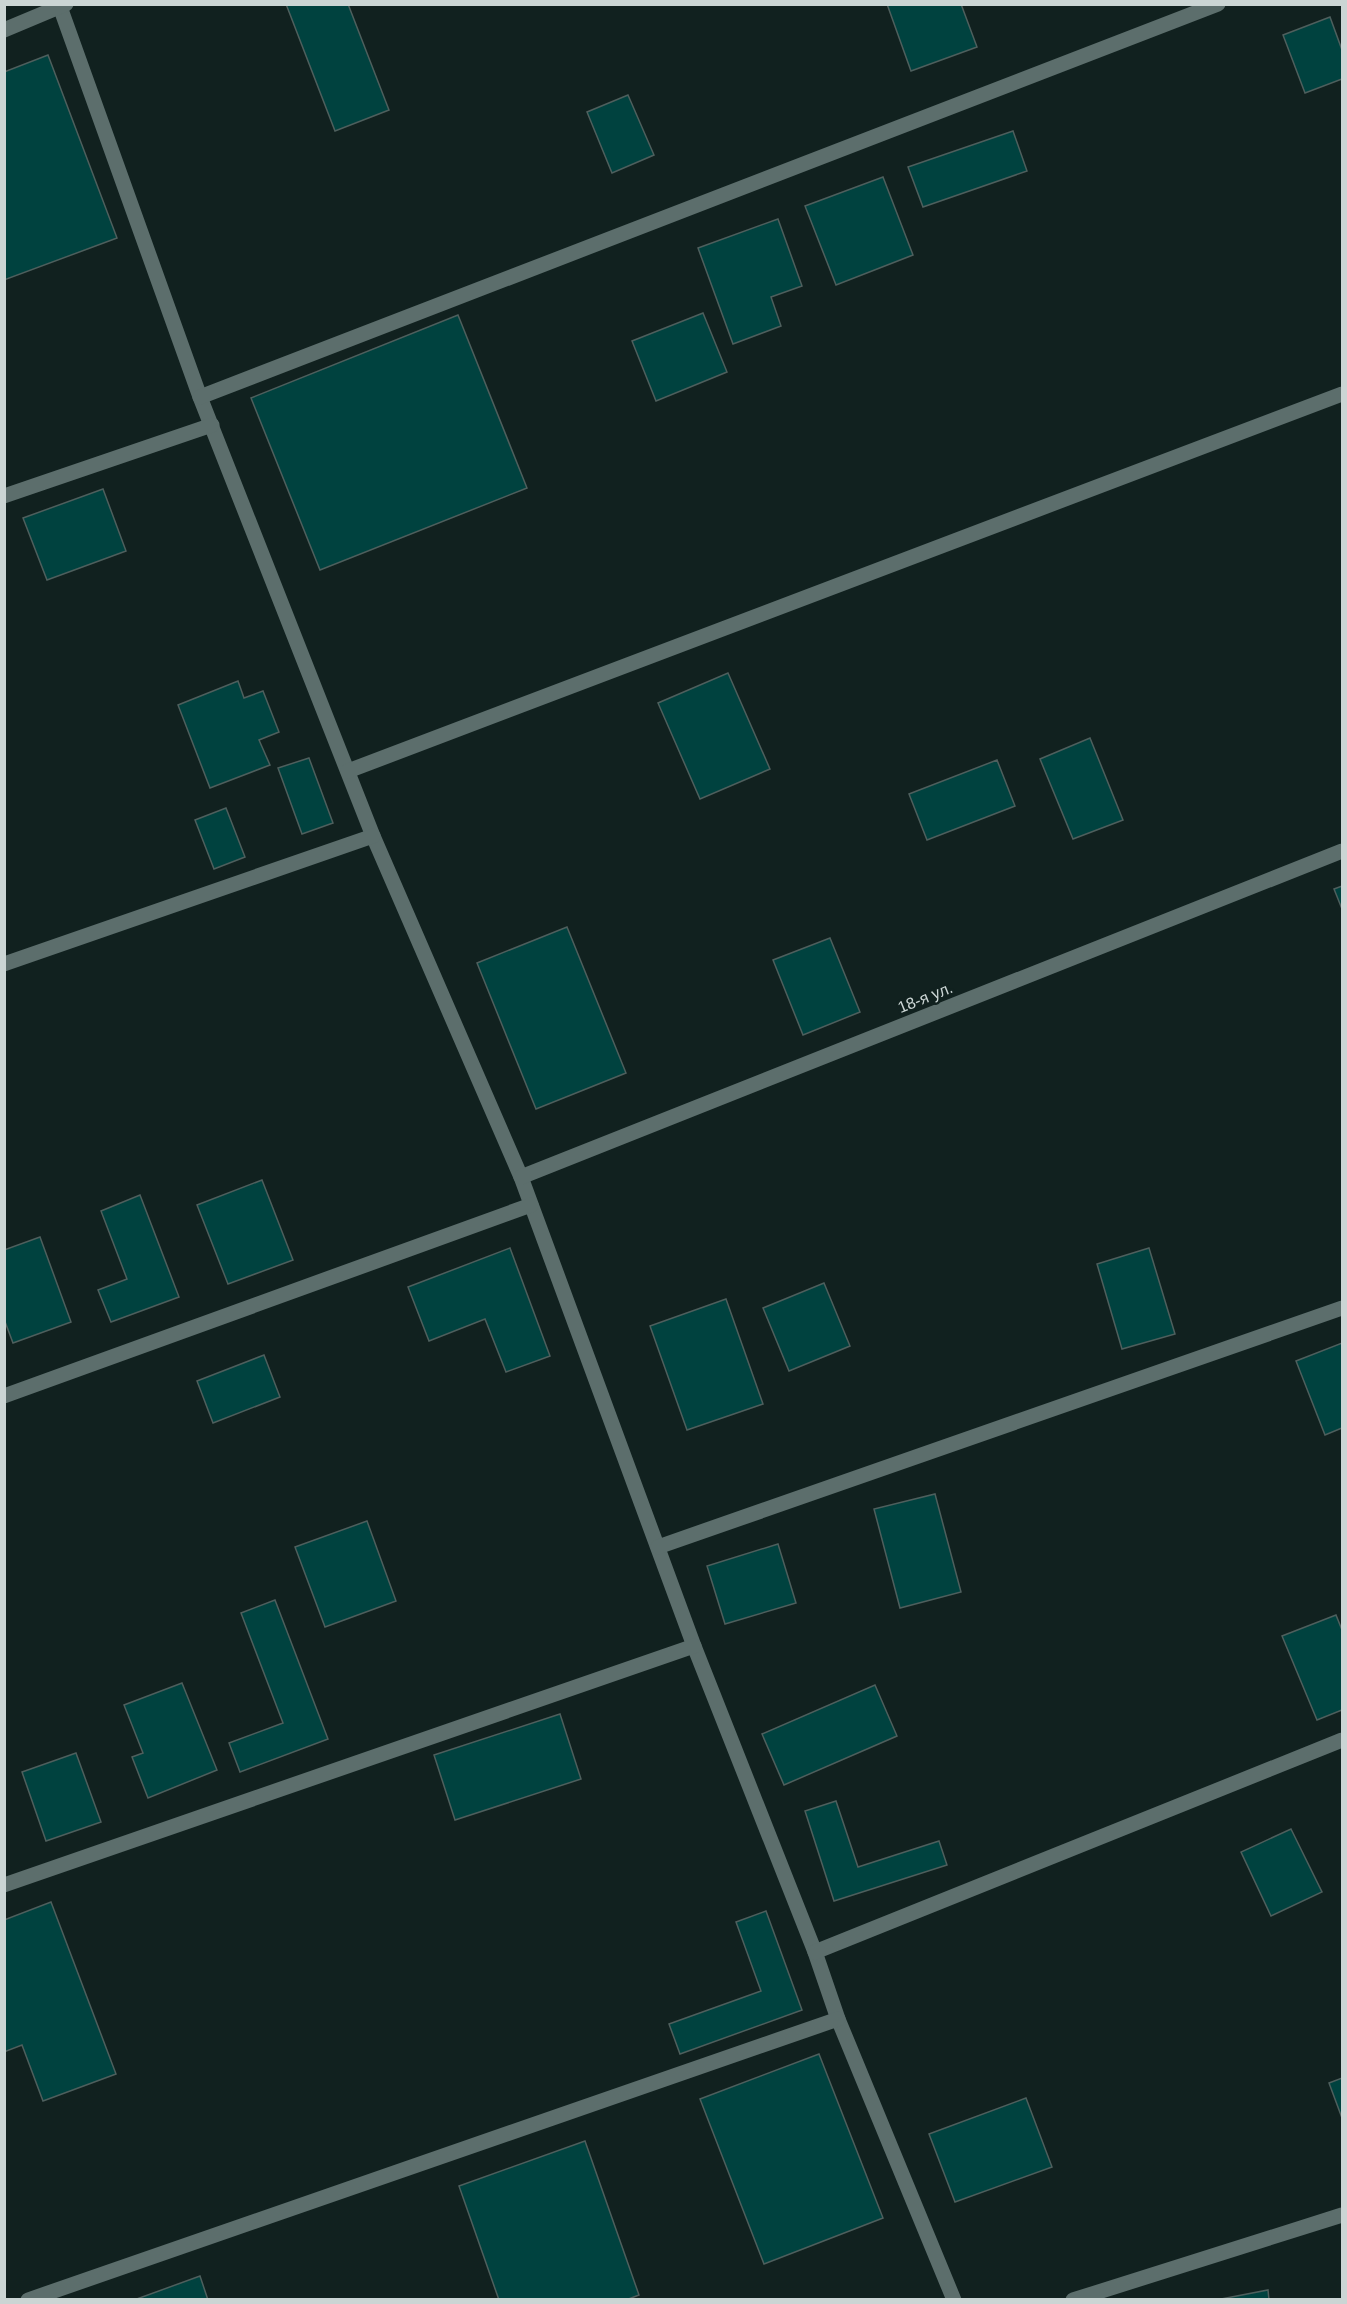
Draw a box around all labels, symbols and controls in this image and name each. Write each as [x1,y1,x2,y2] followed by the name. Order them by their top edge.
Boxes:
[895,979,955,1016] street label: 18-я ул.

